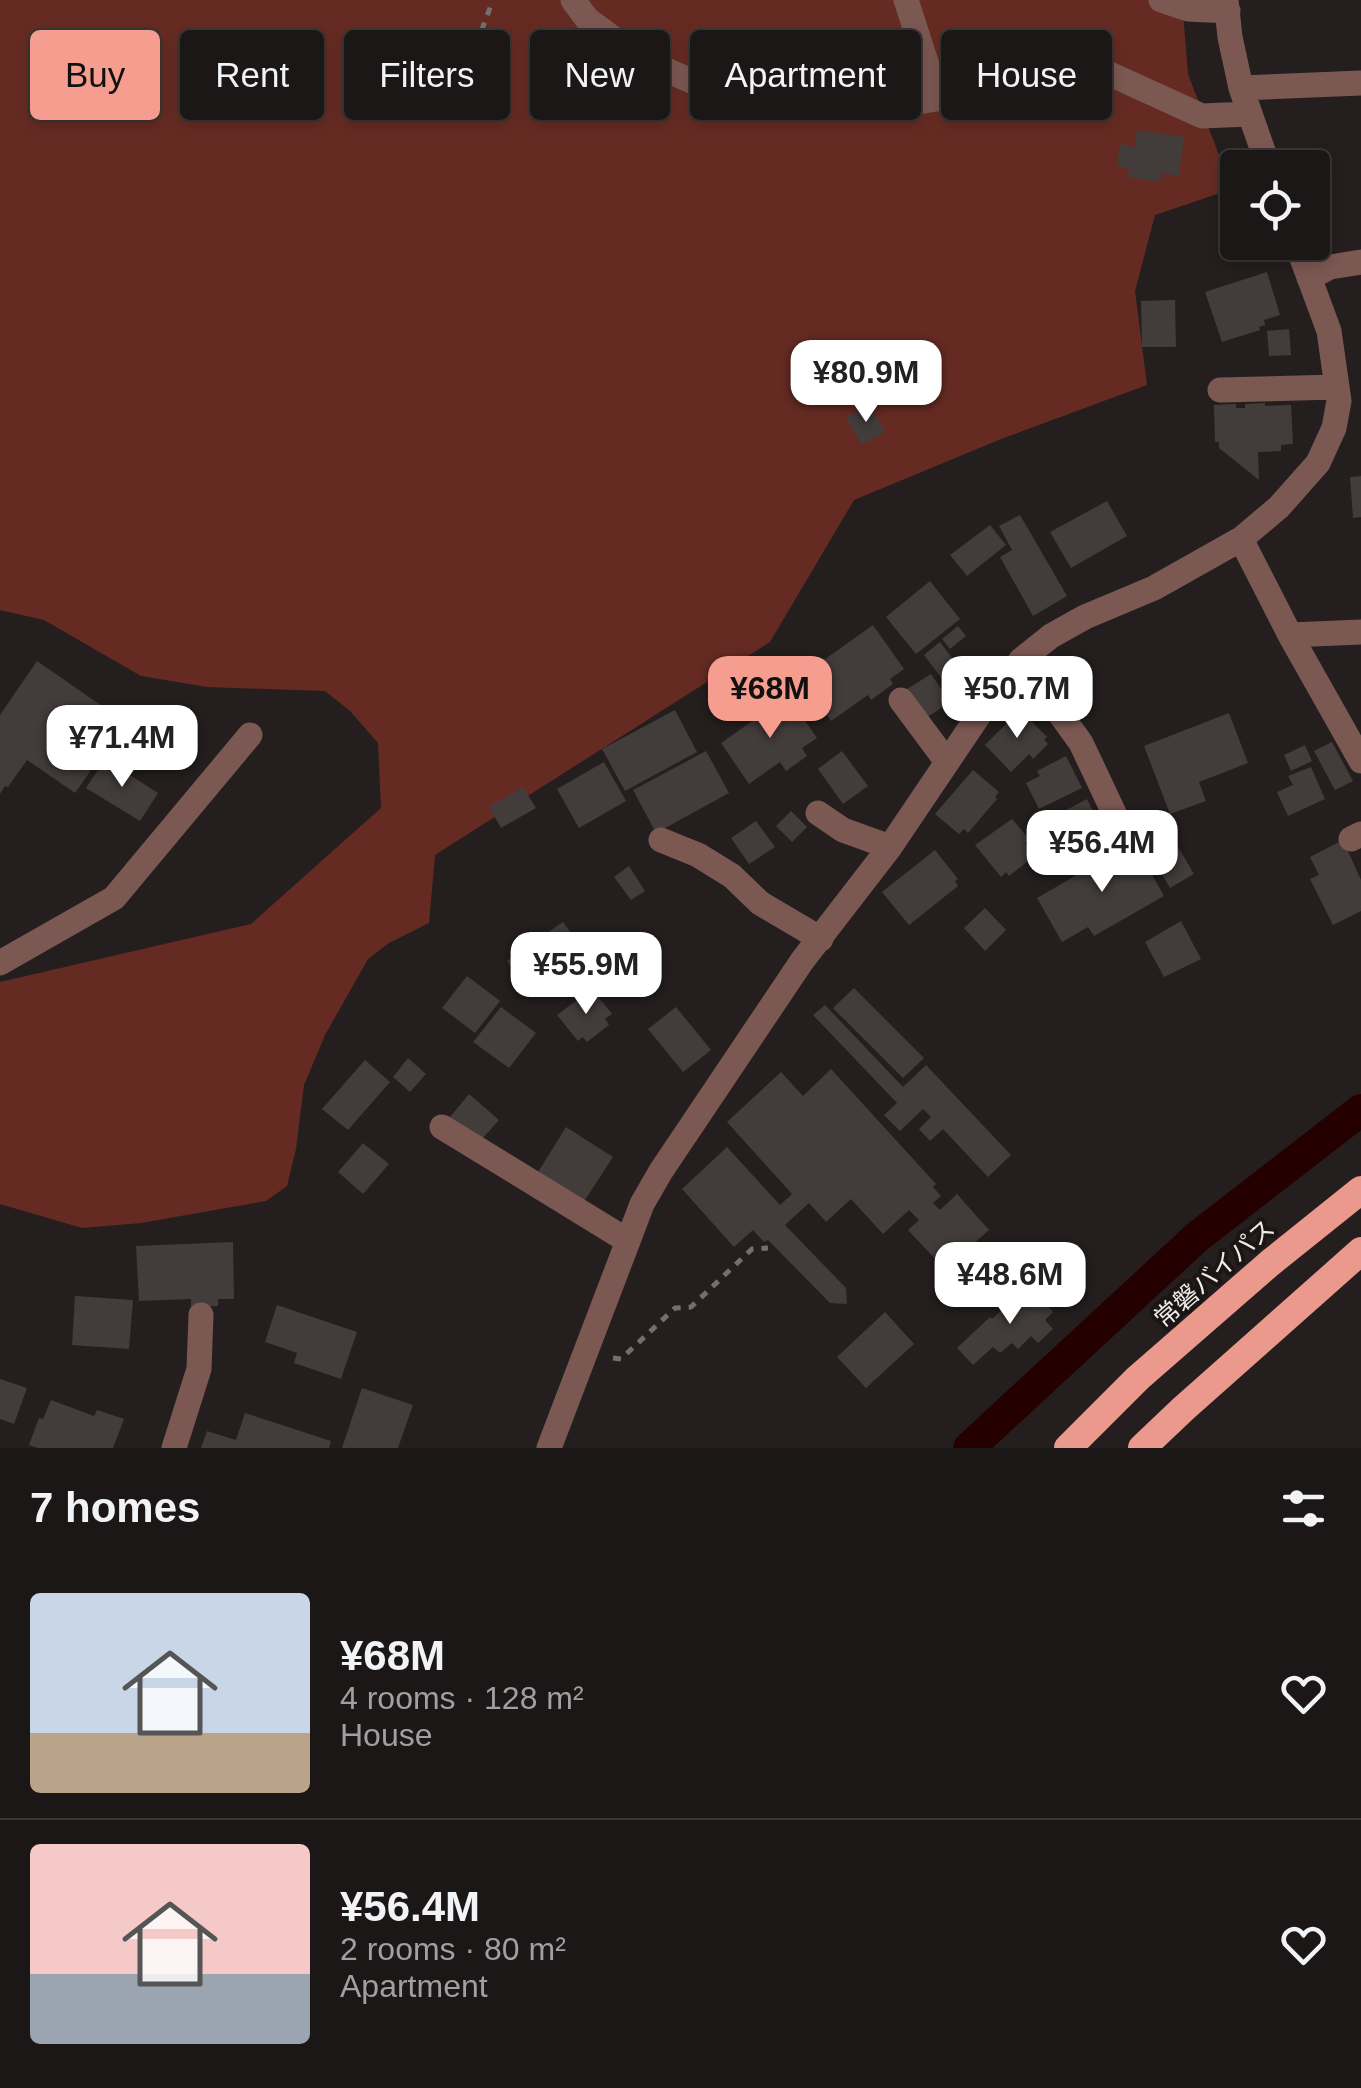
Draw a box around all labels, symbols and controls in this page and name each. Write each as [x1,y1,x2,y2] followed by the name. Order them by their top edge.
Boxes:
[30,30,160,120] chip: Buy
[180,30,324,120] chip: Rent
[344,30,510,120] chip: Filters
[530,30,670,120] chip: New
[690,30,921,120] chip: Apartment
[941,30,1112,120] chip: House
[1220,150,1330,260] map controls
[1220,150,1330,260] button: locate
[785,340,947,425] pin: ¥80.9M
[813,354,919,390] text: ¥80.9M
[711,656,829,741] pin: ¥68M
[936,656,1098,741] pin: ¥50.7M
[730,670,810,706] text: ¥68M
[964,670,1070,706] text: ¥50.7M
[41,705,203,790] pin: ¥71.4M
[69,719,175,755] text: ¥71.4M
[1021,810,1183,895] pin: ¥56.4M
[1049,824,1155,860] text: ¥56.4M
[505,932,667,1017] pin: ¥55.9M
[533,946,639,982] text: ¥55.9M
[1148,1213,1280,1333] street label: 常磐バイパス
[929,1242,1091,1327] pin: ¥48.6M
[957,1256,1063,1292] text: ¥48.6M
[1276,1481,1331,1536] icon: filters
[30,1484,200,1531] text: 7 homes
[340,1632,445,1679] text: ¥68M
[110,1633,230,1753] icon: home
[1276,1666,1331,1721] icon: heart
[340,1680,584,1716] text: 4 rooms · 128 m²
[340,1717,433,1753] text: House
[340,1883,480,1930] text: ¥56.4M
[110,1884,230,2004] icon: home
[1276,1917,1331,1972] icon: heart
[340,1931,566,1967] text: 2 rooms · 80 m²
[340,1968,488,2004] text: Apartment

